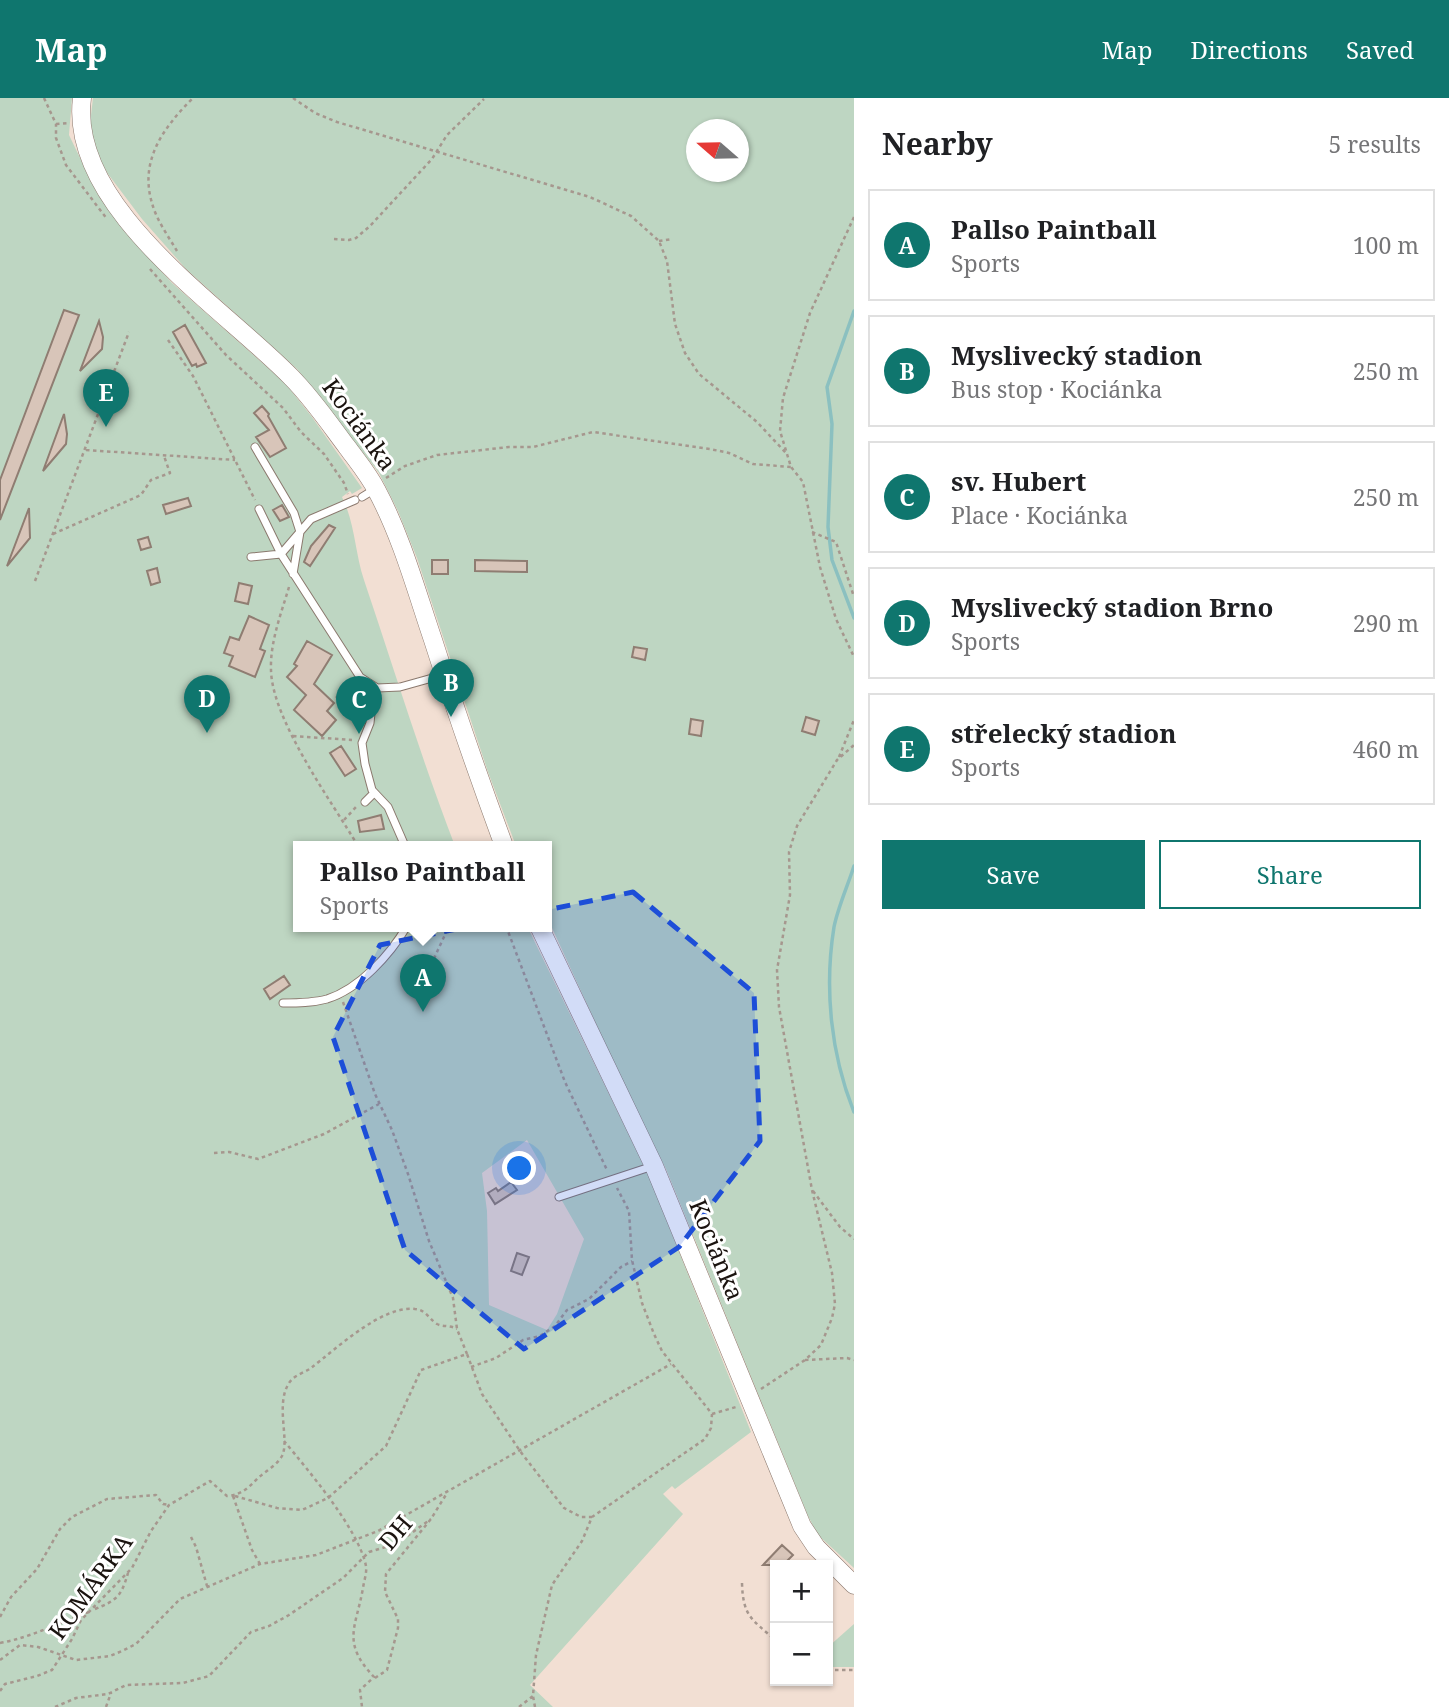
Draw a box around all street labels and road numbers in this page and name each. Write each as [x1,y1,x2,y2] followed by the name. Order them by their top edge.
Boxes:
[316,371,405,477] street label: Kociánka
[682,1194,753,1305] street label: Kociánka
[370,1507,419,1557] street label: DH
[40,1527,139,1646] street label: KOMÁRKA

